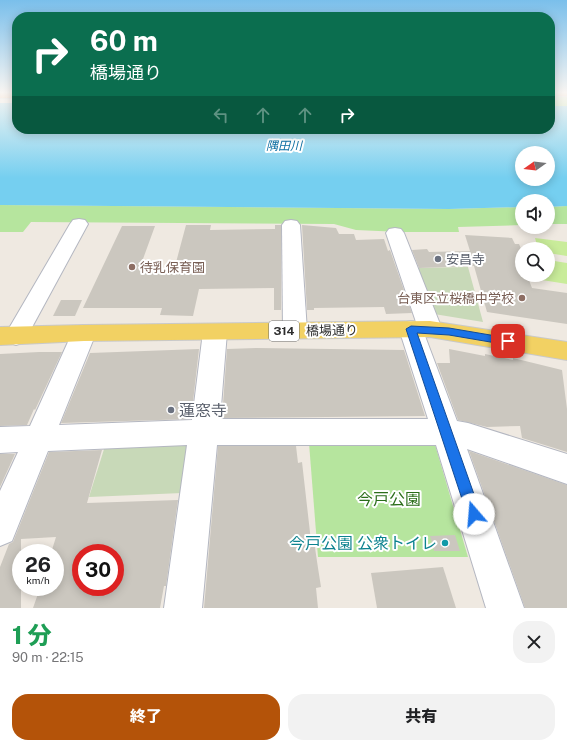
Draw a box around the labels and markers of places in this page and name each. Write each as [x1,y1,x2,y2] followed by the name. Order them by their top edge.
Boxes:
[446,252,485,267] place label: 安昌寺
[433,254,443,264] marker: 安昌寺
[140,260,205,275] place label: 待乳保育園
[127,262,137,272] marker: 待乳保育園
[397,291,514,306] place label: 台東区立桜橋中学校
[517,293,527,303] marker: 台東区立桜橋中学校
[491,324,525,358] pin
[179,401,227,420] place label: 蓮窓寺
[166,405,176,415] marker: 蓮窓寺
[289,534,437,553] place label: 今戸公園 公衆トイレ
[440,538,450,548] marker: 今戸公園 公衆トイレ

